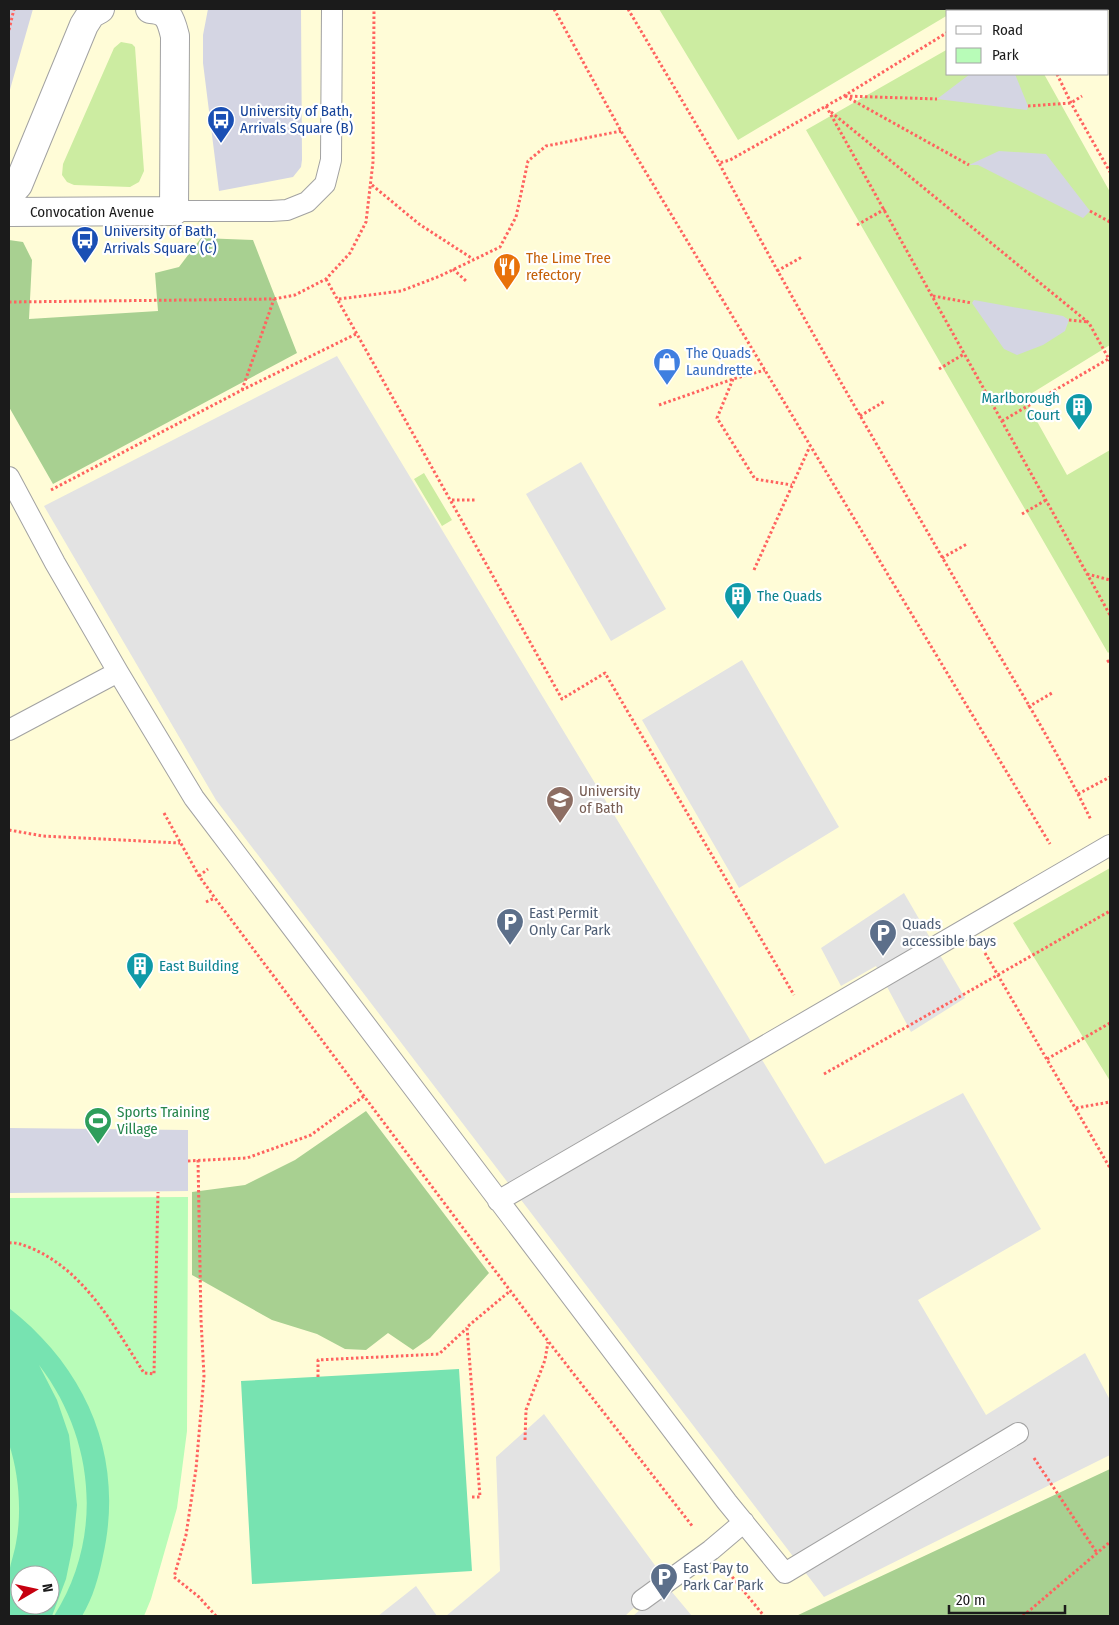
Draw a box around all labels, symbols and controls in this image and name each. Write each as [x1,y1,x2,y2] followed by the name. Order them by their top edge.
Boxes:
[946,10,1109,75] legend
[992,21,1023,39] text: Road
[992,46,1019,64] text: Park
[240,102,353,137] place label: University of Bath, Arrivals Square (B)
[206,105,236,144] bus stop icon: University of Bath, Arrivals Square (B)
[30,203,154,221] street label: Convocation Avenue
[104,222,217,257] place label: University of Bath, Arrivals Square (C)
[70,225,100,264] bus stop icon: University of Bath, Arrivals Square (C)
[526,249,611,284] place label: The Lime Tree refectory
[492,252,522,291] restaurant icon: The Lime Tree refectory
[686,344,753,379] place label: The Quads Laundrette
[652,347,682,386] shop icon: The Quads Laundrette
[981,389,1060,424] place label: Marlborough Court
[1064,392,1094,431] building icon: Marlborough Court
[723,581,753,620] building icon: The Quads
[757,587,822,605] place label: The Quads
[579,782,641,817] place label: University of Bath
[545,785,575,824] school or university icon: University of Bath
[529,904,611,939] place label: East Permit Only Car Park
[495,907,525,946] parking icon: East Permit Only Car Park
[902,915,996,950] place label: Quads accessible bays
[868,918,898,957] parking icon: Quads accessible bays
[125,951,155,990] building icon: East Building
[159,957,238,975] place label: East Building
[117,1103,209,1138] place label: Sports Training Village
[83,1106,113,1145] sports icon: Sports Training Village
[683,1559,763,1594] place label: East Pay to Park Car Park
[649,1562,679,1601] parking icon: East Pay to Park Car Park
[10,1565,60,1615] north arrow
[949,1582,1065,1614] scale bar
[38,1583,56,1594] text: N
[956,1591,986,1609] text: 20 m

